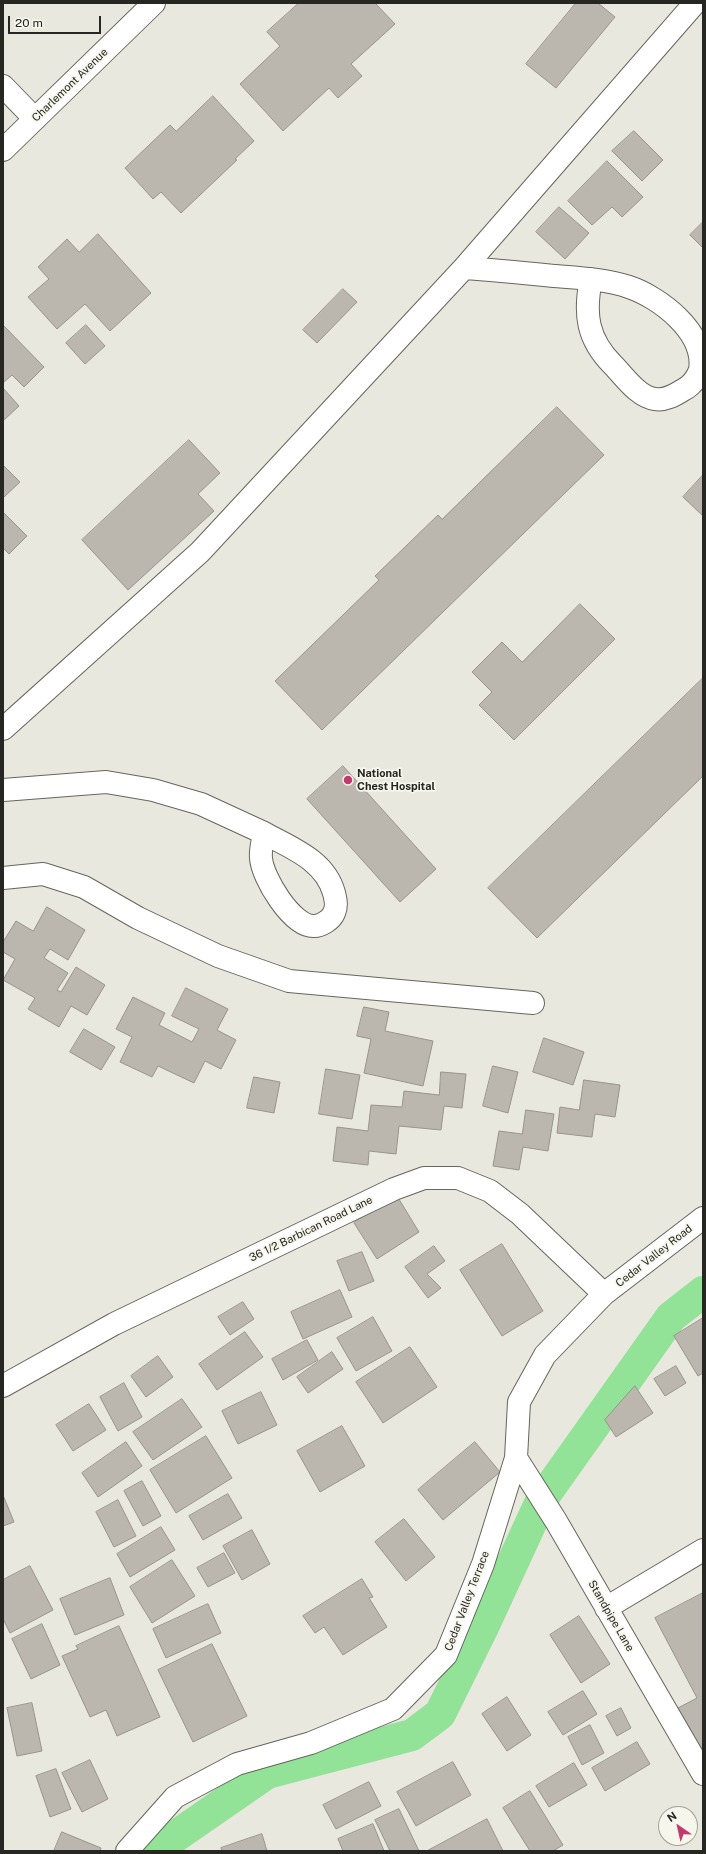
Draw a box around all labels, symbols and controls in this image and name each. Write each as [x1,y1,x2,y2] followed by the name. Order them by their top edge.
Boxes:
[10,8,103,34] scale bar
[15,16,43,30] text: 20 m
[29,45,111,125] street label: Charlemont Avenue
[357,767,435,793] place label: National Chest Hospital
[342,774,354,786] marker: National Chest Hospital
[247,1193,375,1265] street label: 36 1/2 Barbican Road Lane
[613,1222,695,1290] street label: Cedar Valley Road
[442,1549,492,1653] street label: Cedar Valley Terrace
[585,1578,637,1654] street label: Standpipe Lane
[658,1806,698,1846] north arrow
[665,1810,679,1824] text: N

